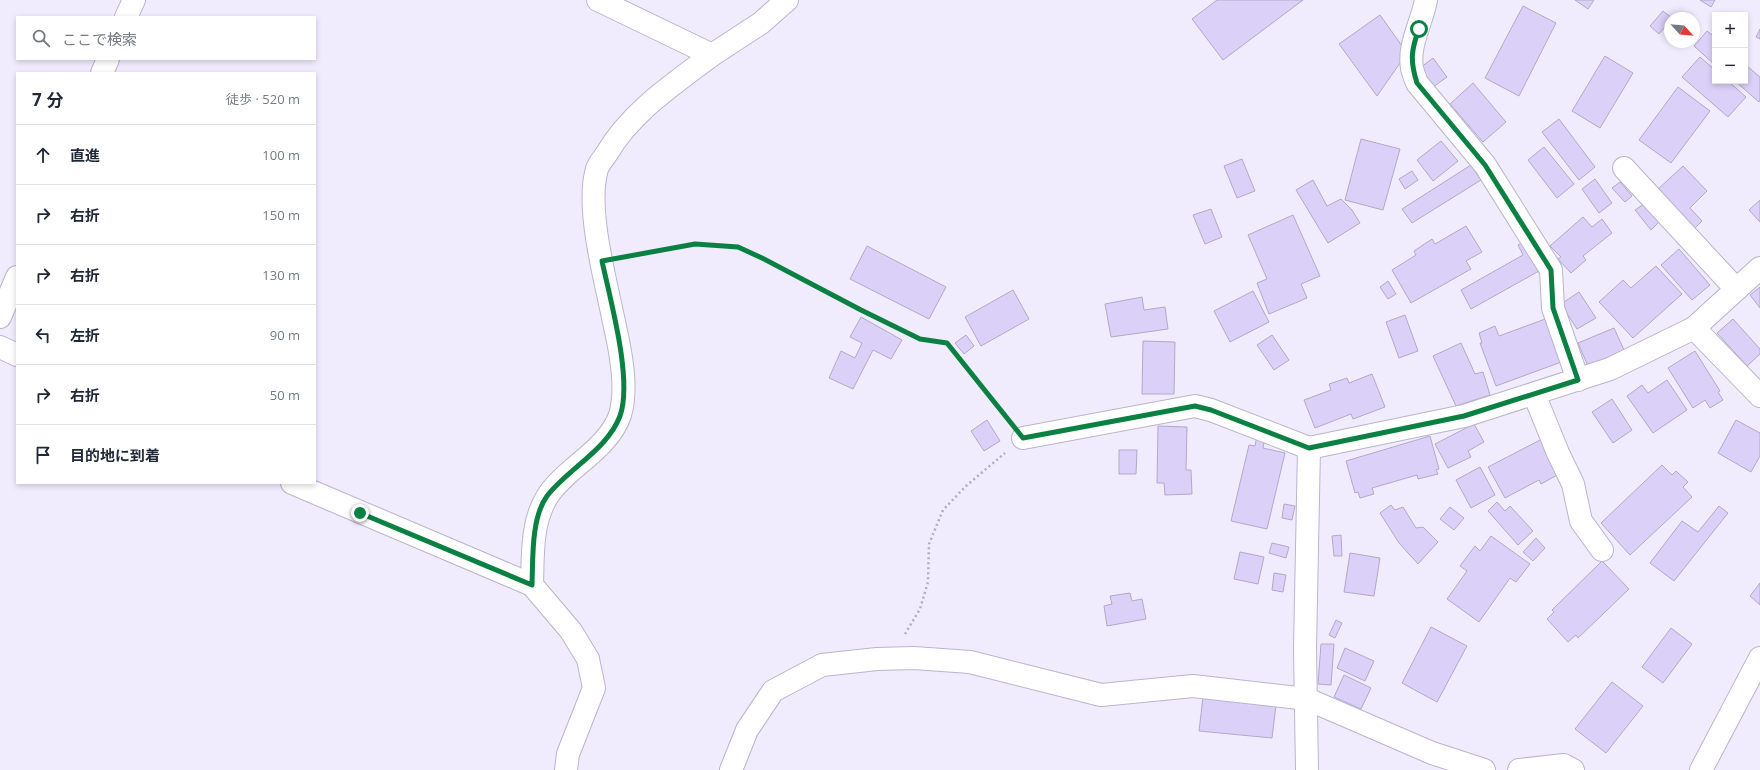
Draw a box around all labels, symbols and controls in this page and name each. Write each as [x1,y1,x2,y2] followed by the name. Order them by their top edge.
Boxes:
[1664,12,1700,48] north arrow
[1712,12,1748,84] map controls
[1712,12,1748,48] button: +
[16,16,316,60] search box
[1410,20,1428,38] route start
[30,27,52,49] icon: search
[62,29,137,49] text: ここで検索
[1712,48,1748,84] button: −
[32,88,63,111] text: 7 分
[226,90,300,108] text: 徒歩 · 520 m
[32,144,54,166] icon: ahead
[70,145,100,165] text: 直進
[262,146,300,164] text: 100 m
[32,204,54,226] icon: right
[70,205,100,225] text: 右折
[262,206,300,224] text: 150 m
[32,264,54,286] icon: right
[70,265,100,285] text: 右折
[262,266,300,284] text: 130 m
[32,324,54,346] icon: left
[70,325,100,345] text: 左折
[270,326,300,344] text: 90 m
[32,384,54,406] icon: right
[70,385,100,405] text: 右折
[270,386,300,404] text: 50 m
[32,444,54,466] icon: arrive
[70,445,160,465] text: 目的地に到着
[351,504,369,522] route end

